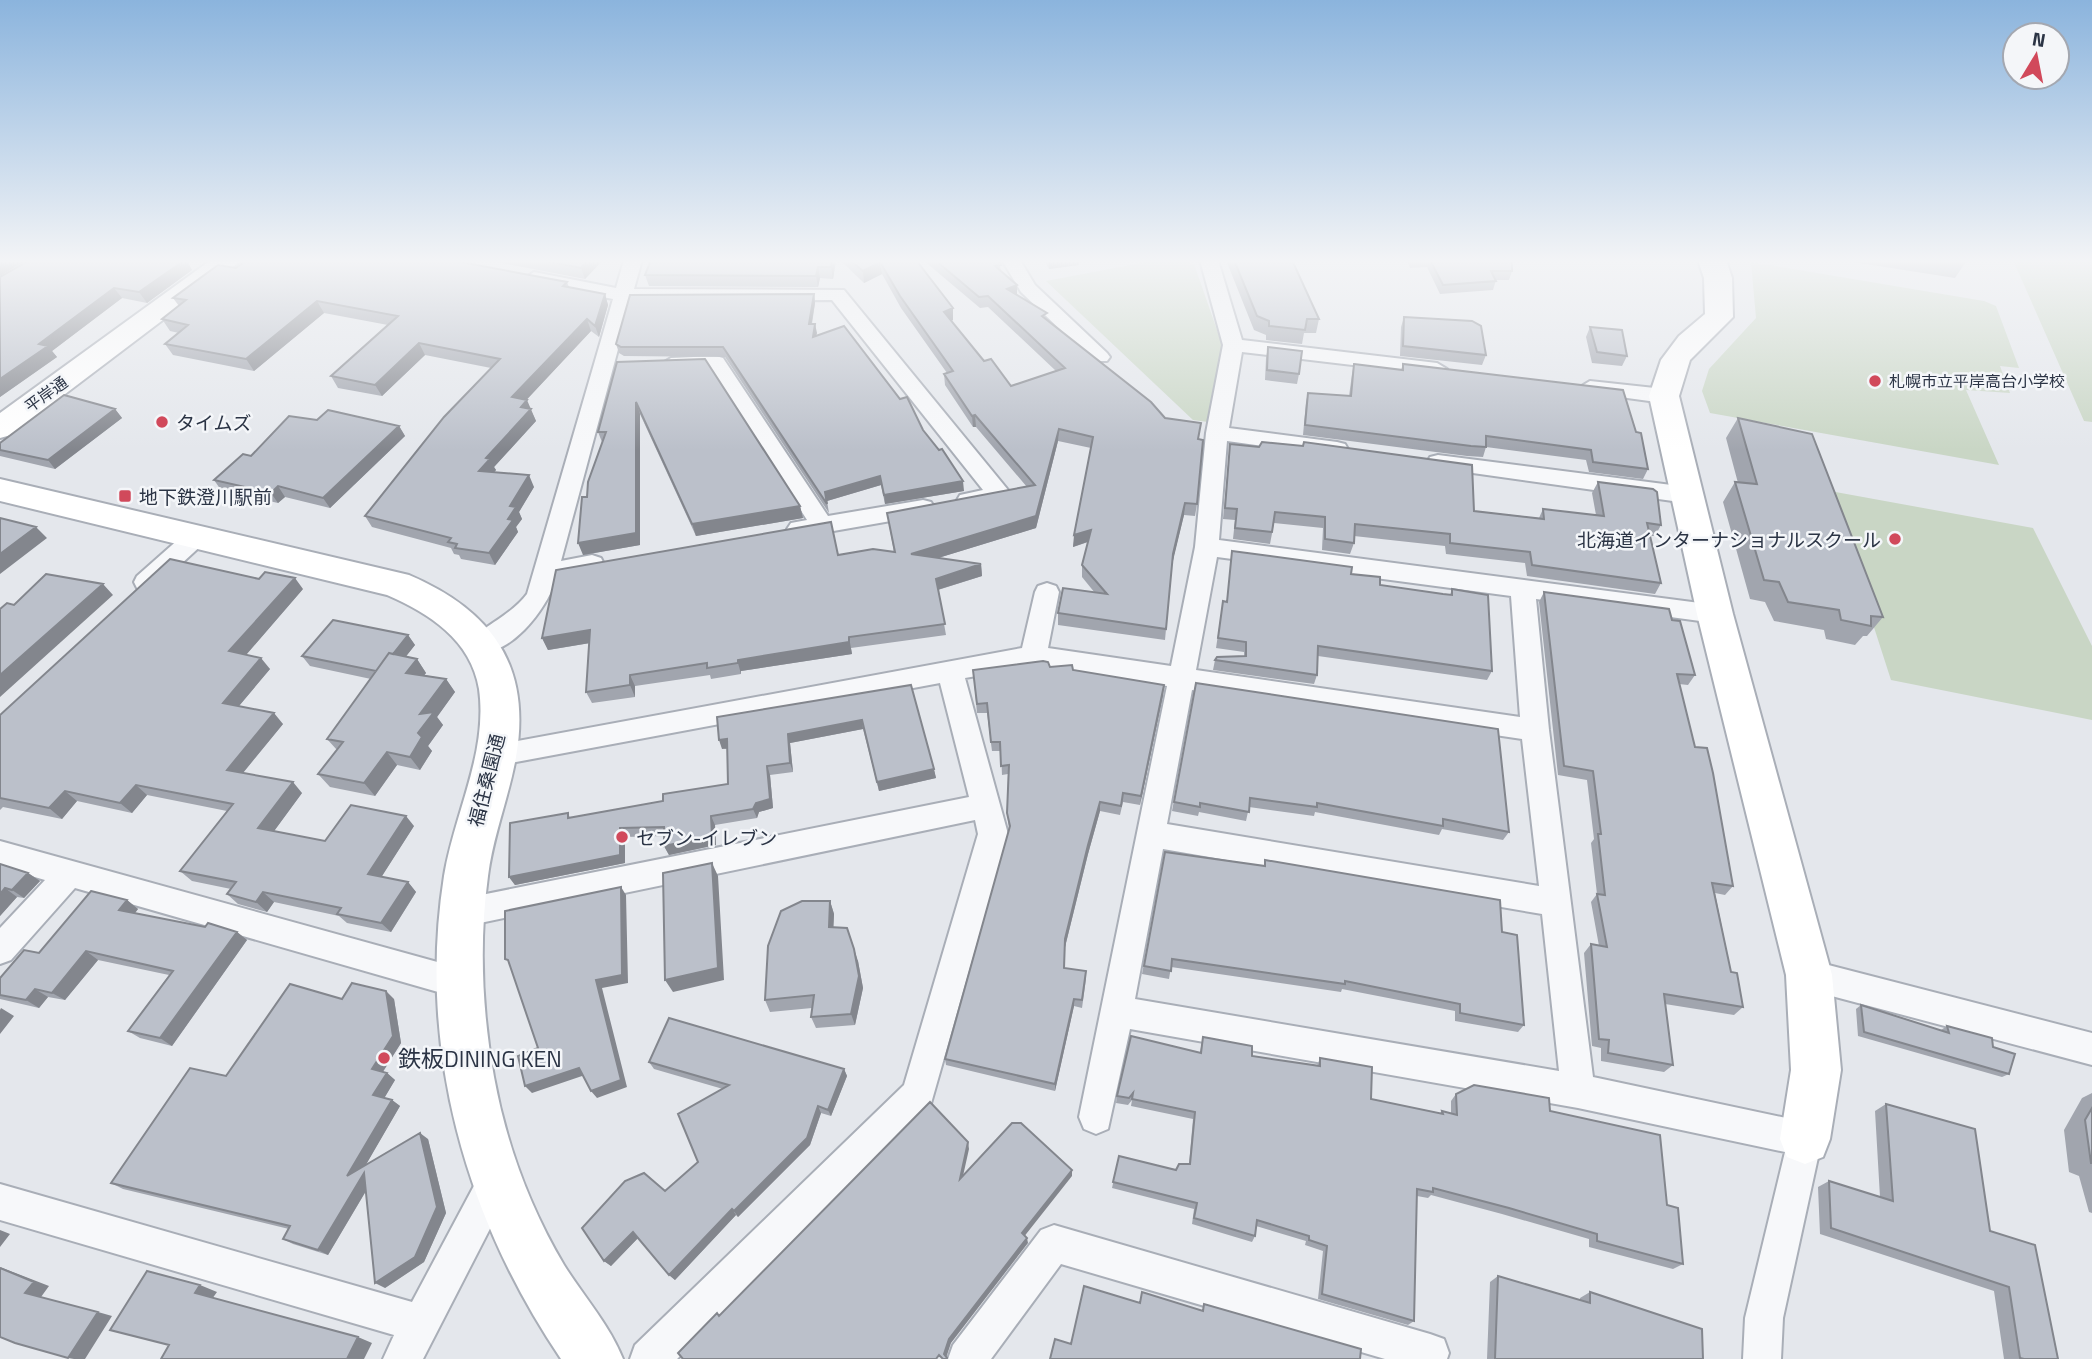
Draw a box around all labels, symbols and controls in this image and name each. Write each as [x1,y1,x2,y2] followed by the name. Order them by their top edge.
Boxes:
[2001,21,2071,91] north arrow
[2030,23,2048,54] text: N
[1889,369,2065,393] place label: 札幌市立平岸高台小学校
[20,370,72,418] street label: 平岸通
[1867,373,1883,389] marker: 札幌市立平岸高台小学校
[176,408,252,437] place label: タイムズ
[154,414,170,430] marker: タイムズ
[139,482,272,511] place label: 地下鉄澄川駅前
[117,488,133,504] marker: 地下鉄澄川駅前
[1577,525,1881,554] place label: 北海道インターナショナルスクール
[1887,531,1903,547] marker: 北海道インターナショナルスクール
[460,730,512,830] street label: 福住桑園通
[636,823,777,852] place label: セブン-イレブン
[614,829,630,845] marker: セブン-イレブン
[398,1041,562,1076] place label: 鉄板DINING KEN
[376,1050,392,1066] marker: 鉄板DINING KEN

